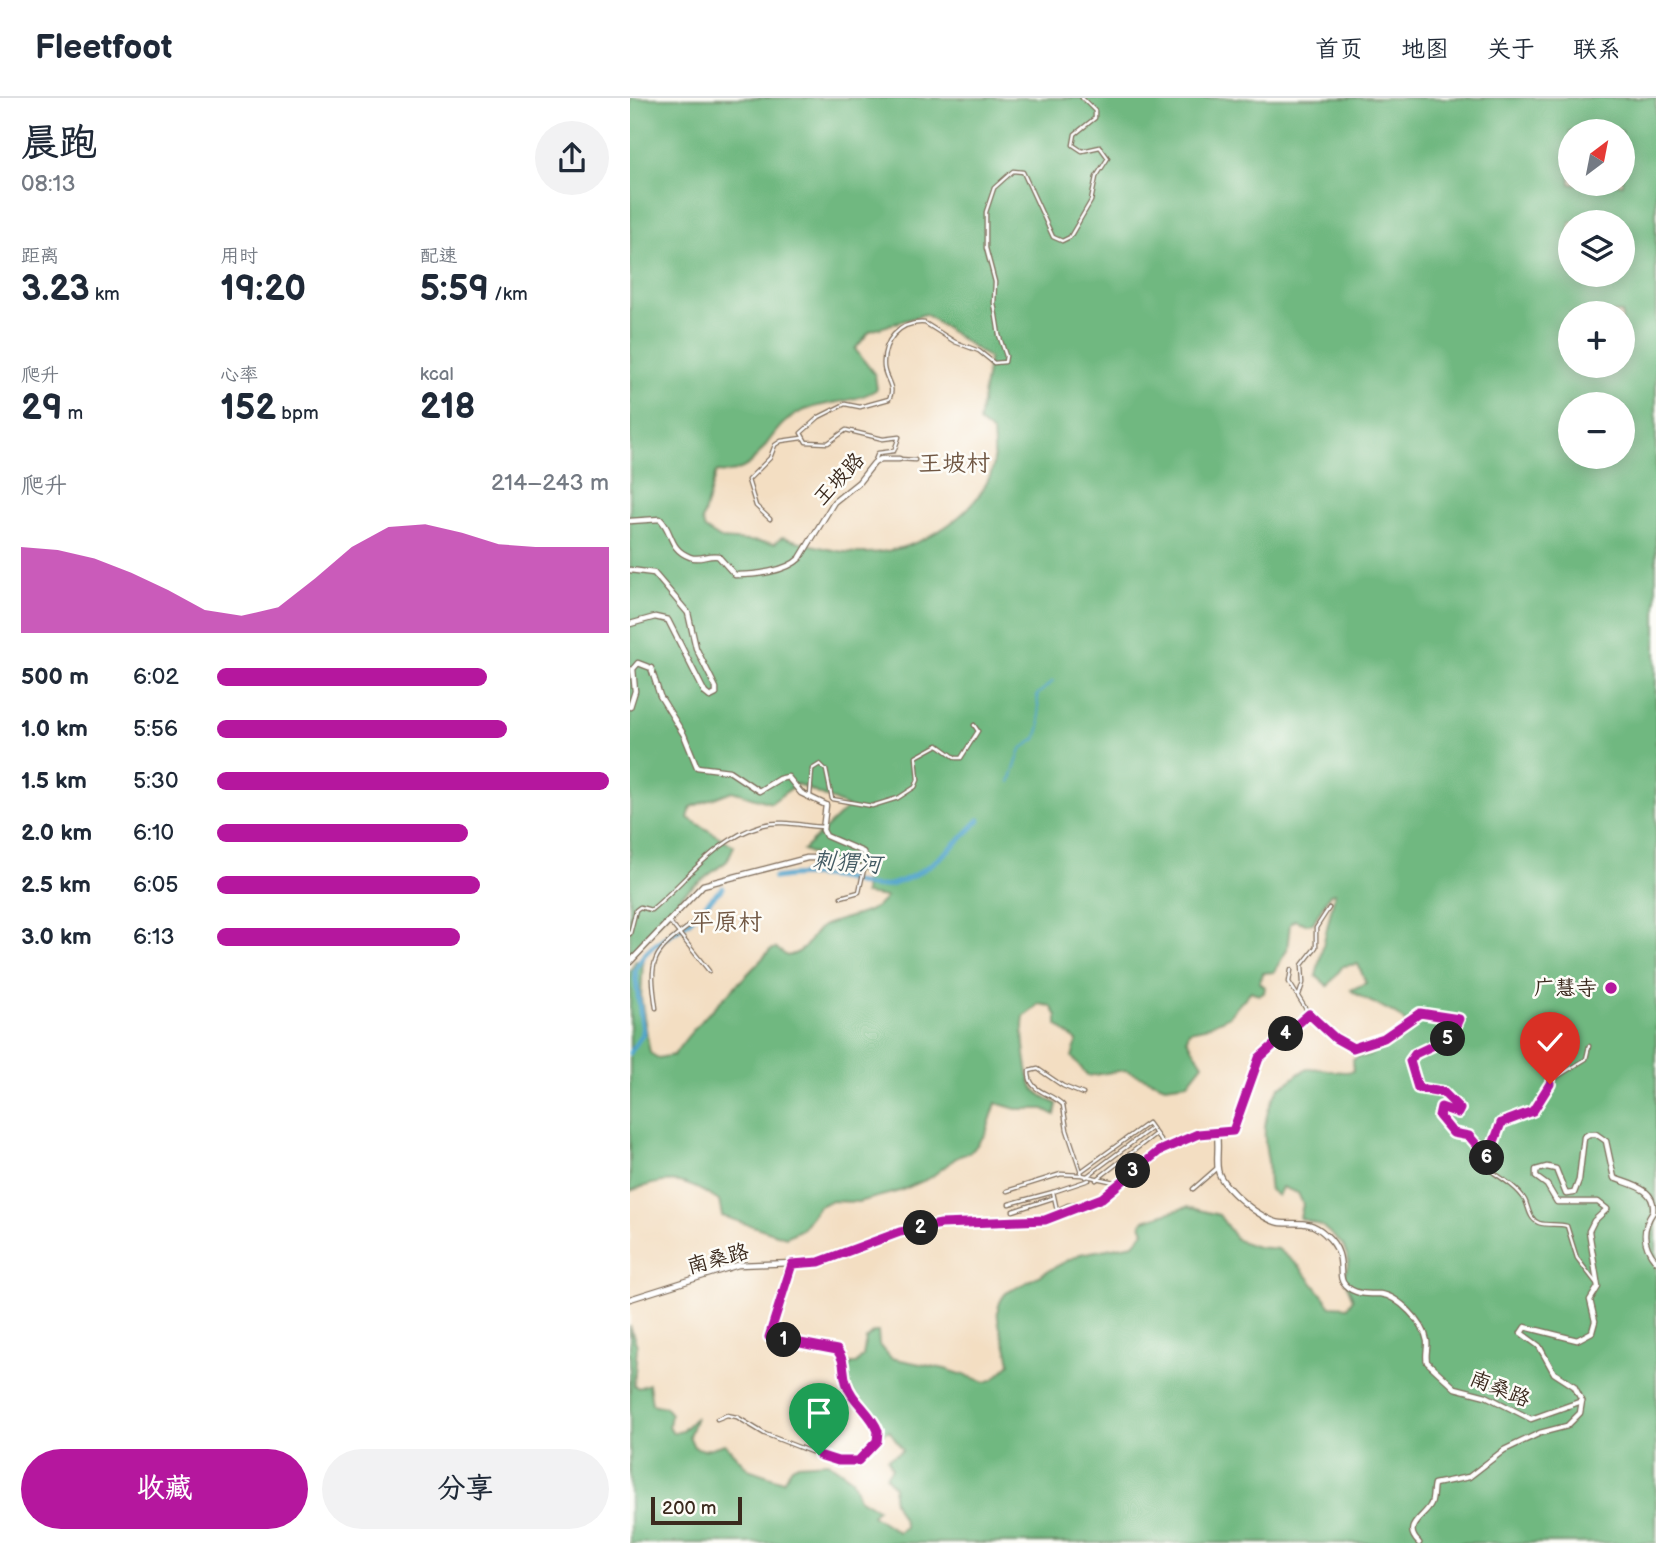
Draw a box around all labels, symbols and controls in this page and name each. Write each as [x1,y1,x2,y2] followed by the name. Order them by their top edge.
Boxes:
[35,28,172,68] text: Fleetfoot
[1315,35,1363,64] text: 首页
[1401,35,1449,64] text: 地图
[1487,35,1535,64] text: 关于
[1573,35,1621,64] text: 联系
[1558,119,1634,196] north arrow
[1558,119,1635,469] map controls
[21,121,97,166] text: 晨跑
[535,121,609,195] button: share
[21,170,76,198] text: 08:13
[1558,210,1635,287] button: layers
[21,245,59,268] text: 距离
[220,245,258,268] text: 用时
[420,245,458,268] text: 配速
[21,268,90,311] text: 3.23
[220,268,306,311] text: 19:20
[420,268,489,311] text: 5:59
[90,283,120,306] text: km
[489,283,528,306] text: /km
[1558,301,1635,378] button: +
[420,363,454,386] text: kcal
[21,364,59,387] text: 爬升
[220,364,258,387] text: 心率
[420,386,476,429] text: 218
[21,387,62,430] text: 29
[220,387,276,430] text: 152
[1558,392,1635,469] button: −
[62,402,83,425] text: m
[276,402,319,425] text: bpm
[808,447,870,511] street label: 王坡路
[918,449,990,478] district label: 王坡村
[491,469,609,497] text: 214–243 m
[21,472,67,500] text: 爬升
[21,663,89,691] text: 500 m
[133,663,179,691] text: 6:02
[21,715,88,743] text: 1.0 km
[133,715,178,743] text: 5:56
[21,767,87,795] text: 1.5 km
[133,767,179,795] text: 5:30
[21,819,92,847] text: 2.0 km
[133,819,174,847] text: 6:10
[812,847,886,880] water label: 刺猬河
[21,871,91,899] text: 2.5 km
[133,871,178,899] text: 6:05
[690,908,762,937] district label: 平原村
[21,923,92,951] text: 3.0 km
[133,923,175,951] text: 6:13
[1534,976,1597,1001] place label: 广慧寺
[1603,980,1619,996] marker: 广慧寺
[1520,1012,1580,1084] pin
[1268,1016,1304,1052] pin: 4
[1430,1021,1466,1056] pin: 5
[1280,1022,1291,1045] text: 4
[1531,1023,1569,1061] icon: check
[1442,1027,1453,1050] text: 5
[1470,1140,1504,1176] pin: 6
[1481,1146,1492,1169] text: 6
[1116,1154,1150,1188] pin: 3
[1127,1159,1138,1182] text: 3
[904,1210,938,1246] pin: 2
[915,1216,926,1239] text: 2
[684,1239,752,1279] street label: 南桑路
[766,1322,802,1358] pin: 1
[780,1328,788,1351] text: 1
[1466,1366,1534,1412] street label: 南桑路
[789,1383,849,1455] pin
[800,1394,838,1432] icon: arrive
[21,1449,308,1529] button: 收藏
[322,1449,609,1529] button: 分享
[651,1494,742,1526] scale bar
[662,1497,716,1520] text: 200 m

